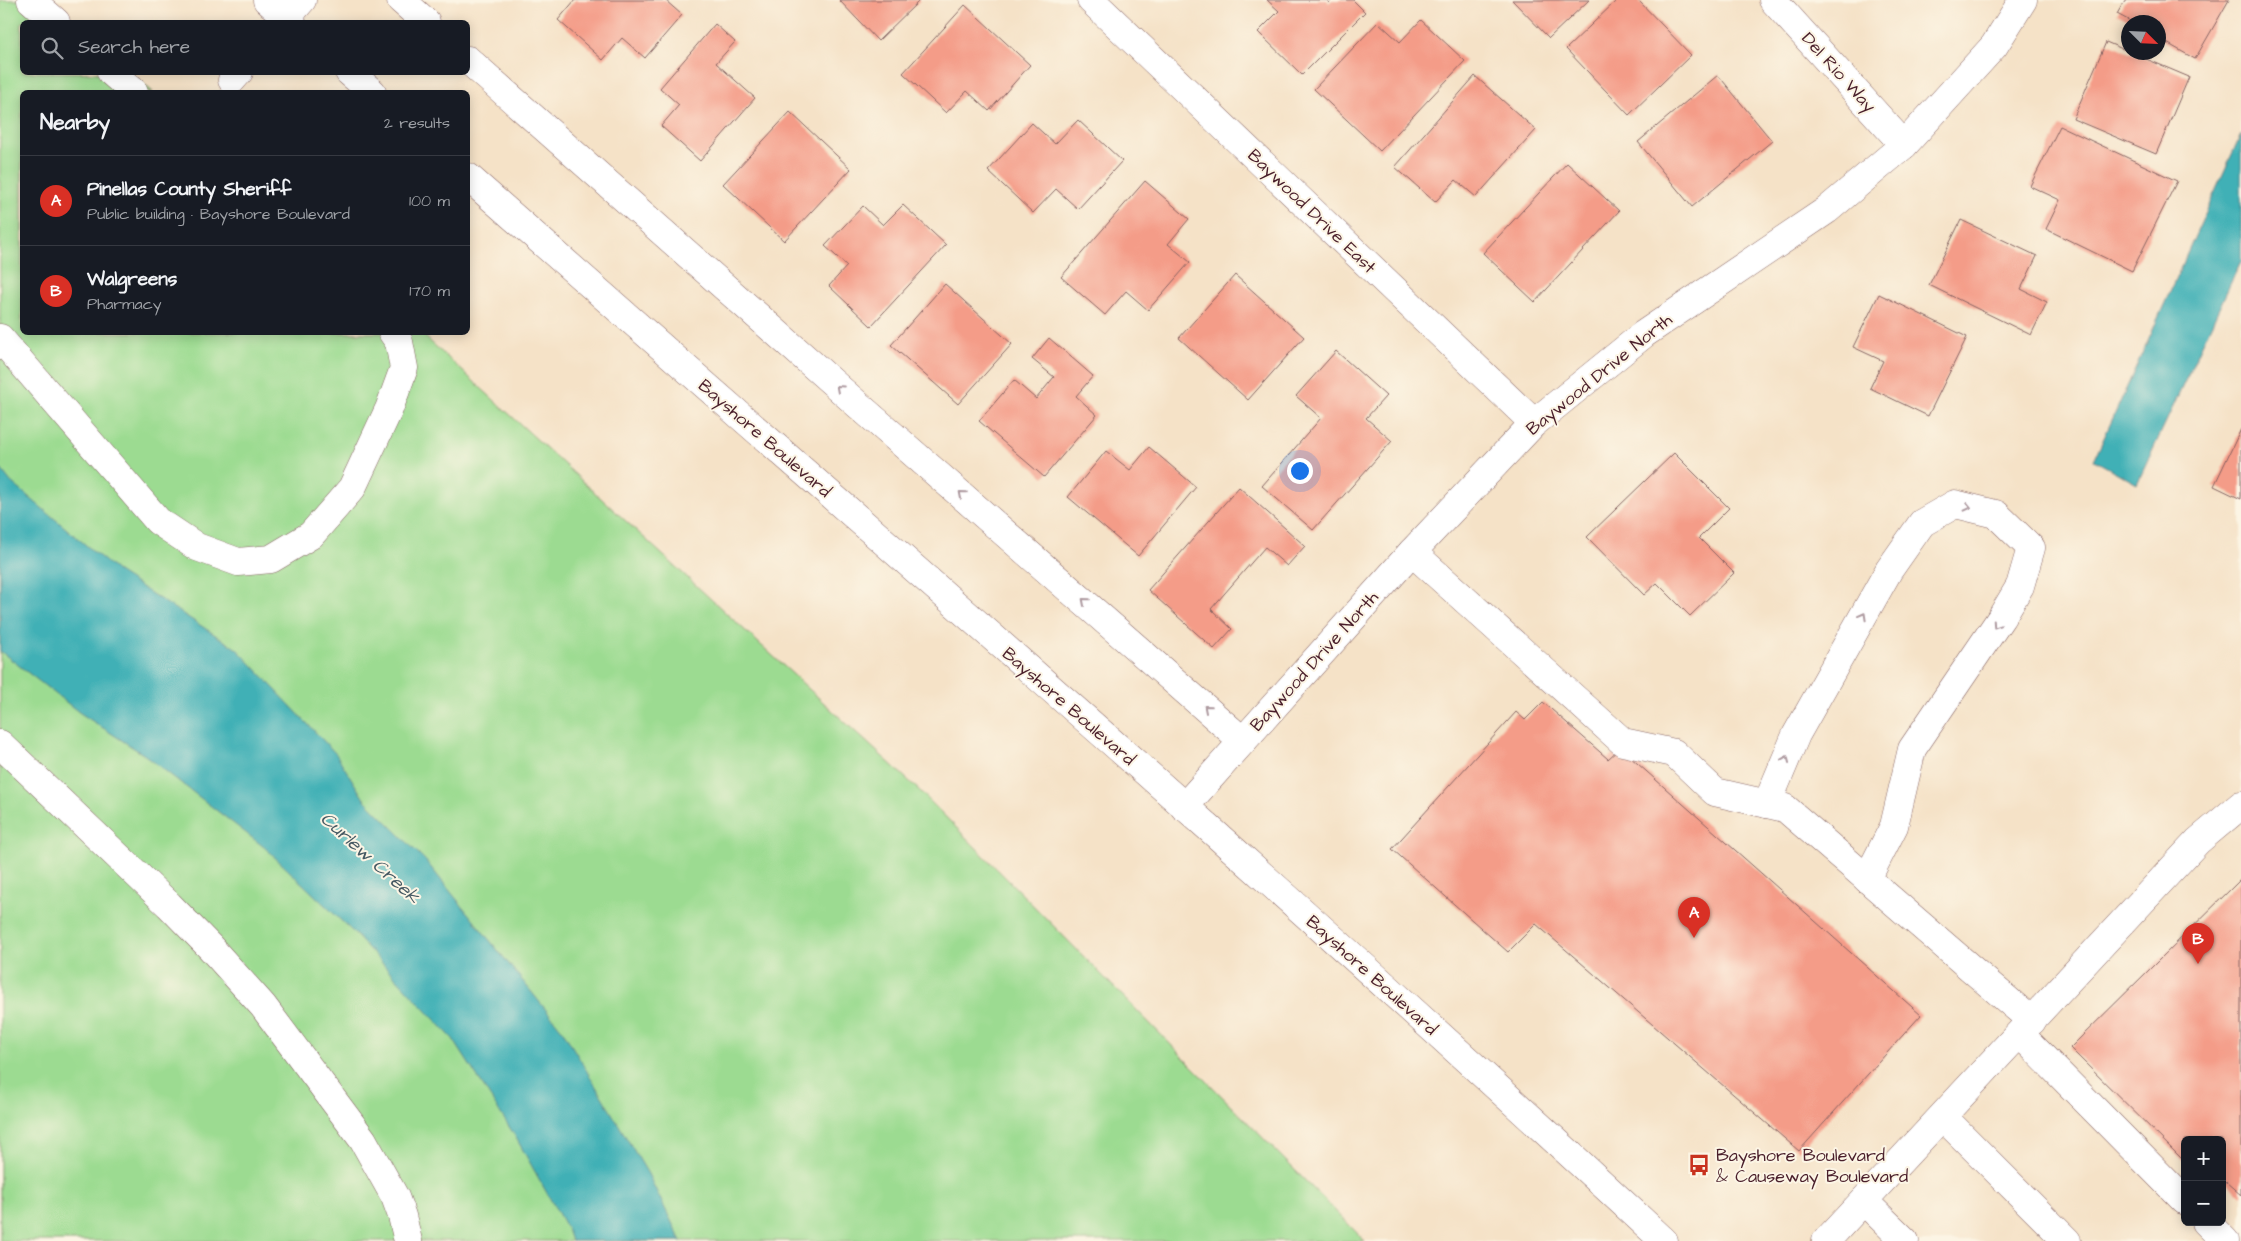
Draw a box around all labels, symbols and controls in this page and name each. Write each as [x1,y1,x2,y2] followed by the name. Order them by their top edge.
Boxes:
[2121,15,2166,60] north arrow
[20,20,470,75] search box
[1795,27,1882,119] street label: Del Rio Way
[38,34,66,62] icon: search
[78,34,190,61] text: Search here
[40,108,110,137] text: Nearby
[384,112,450,134] text: 2 results
[1241,143,1382,281] street label: Baywood Drive East
[87,176,291,203] text: Pinellas County Sheriff
[51,190,61,212] text: A
[409,190,450,212] text: 100 m
[87,203,350,225] text: Public building · Bayshore Boulevard
[87,266,177,293] text: Walgreens
[50,280,62,302] text: B
[409,280,450,302] text: 170 m
[87,293,162,315] text: Pharmacy
[1521,308,1678,442] street label: Baywood Drive North
[692,373,837,504] street label: Bayshore Boulevard
[836,385,845,394] one-way arrow
[1287,458,1313,484] your location
[959,492,968,500] one-way arrow
[1964,501,1973,512] one-way arrow
[1244,586,1385,738] street label: Baywood Drive North
[1081,598,1090,607] one-way arrow
[1857,612,1867,621] one-way arrow
[1993,619,2002,629] one-way arrow
[996,641,1141,772] street label: Bayshore Boulevard
[1203,705,1212,714] one-way arrow
[1780,755,1791,764] one-way arrow
[314,806,426,911] water label: Curlew Creek
[1678,897,1710,938] pin: A
[1300,910,1443,1042] street label: Bayshore Boulevard
[2182,923,2214,964] pin: B
[2181,1136,2226,1226] map controls
[2181,1136,2226,1181] button: +
[1716,1143,1908,1190] place label: Bayshore Boulevard & Causeway Boulevard
[1686,1152,1712,1178] bus stop icon: Bayshore Boulevard & Causeway Boulevard
[2181,1181,2226,1226] button: −

